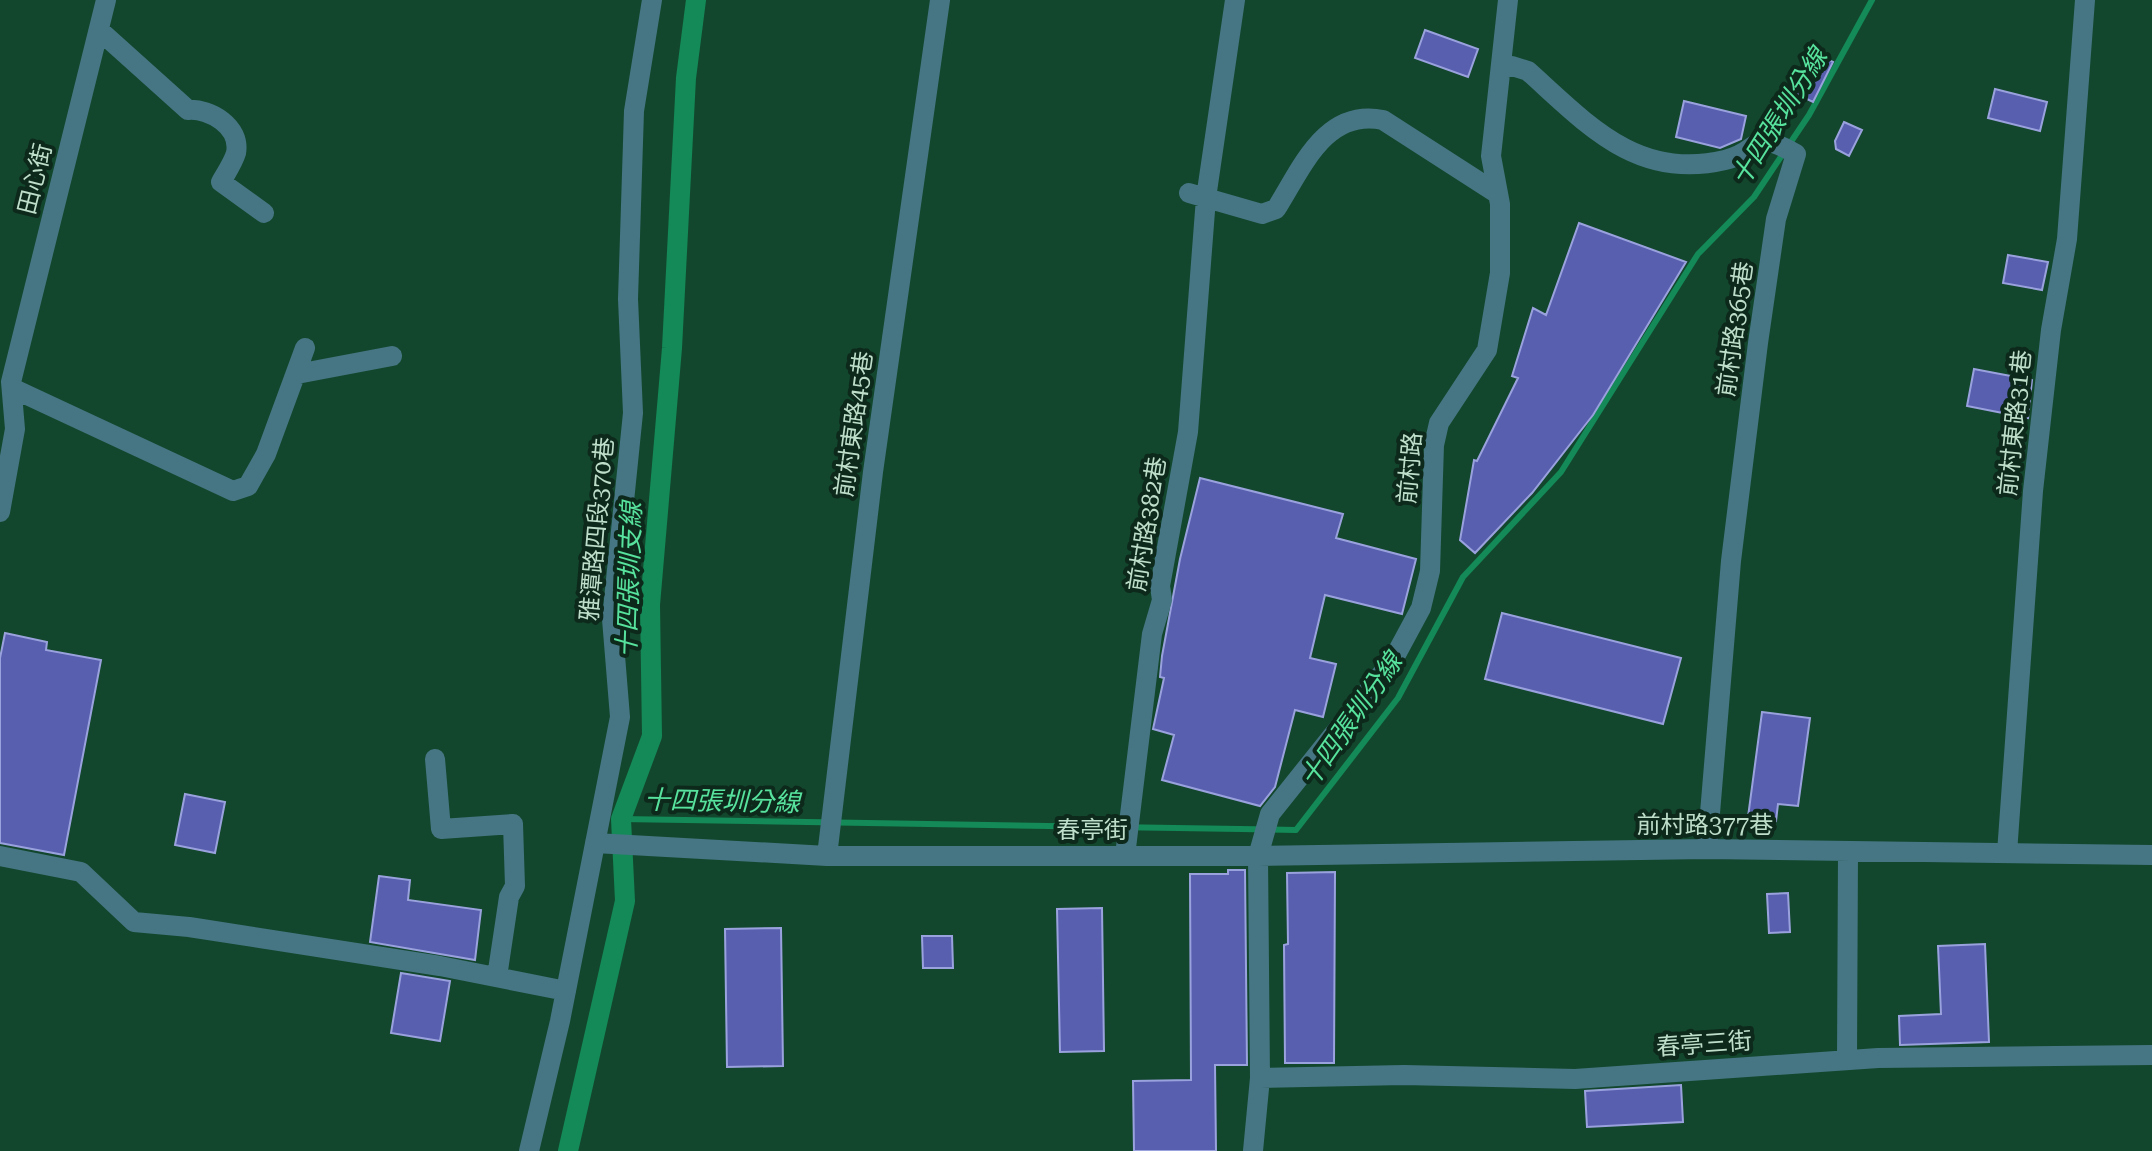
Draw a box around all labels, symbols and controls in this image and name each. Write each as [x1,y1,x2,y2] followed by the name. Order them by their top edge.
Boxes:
[1725,40,1835,191] water label: 十四張圳分線
[13,141,57,217] street label: 田心街
[1712,260,1758,398] street label: 前村路365巷
[1993,348,2037,498] street label: 前村東路31巷
[830,349,878,499] street label: 前村東路45巷
[1393,431,1427,505] street label: 前村路
[575,436,619,622] street label: 雅潭路四段370巷
[1123,454,1171,594] street label: 前村路382巷
[611,499,647,658] water label: 十四張圳支線
[1294,645,1410,793] water label: 十四張圳分線
[644,785,803,817] water label: 十四張圳分線
[1637,811,1773,839] street label: 前村路377巷
[1056,816,1128,844] street label: 春亭街
[1655,1027,1753,1061] street label: 春亭三街

